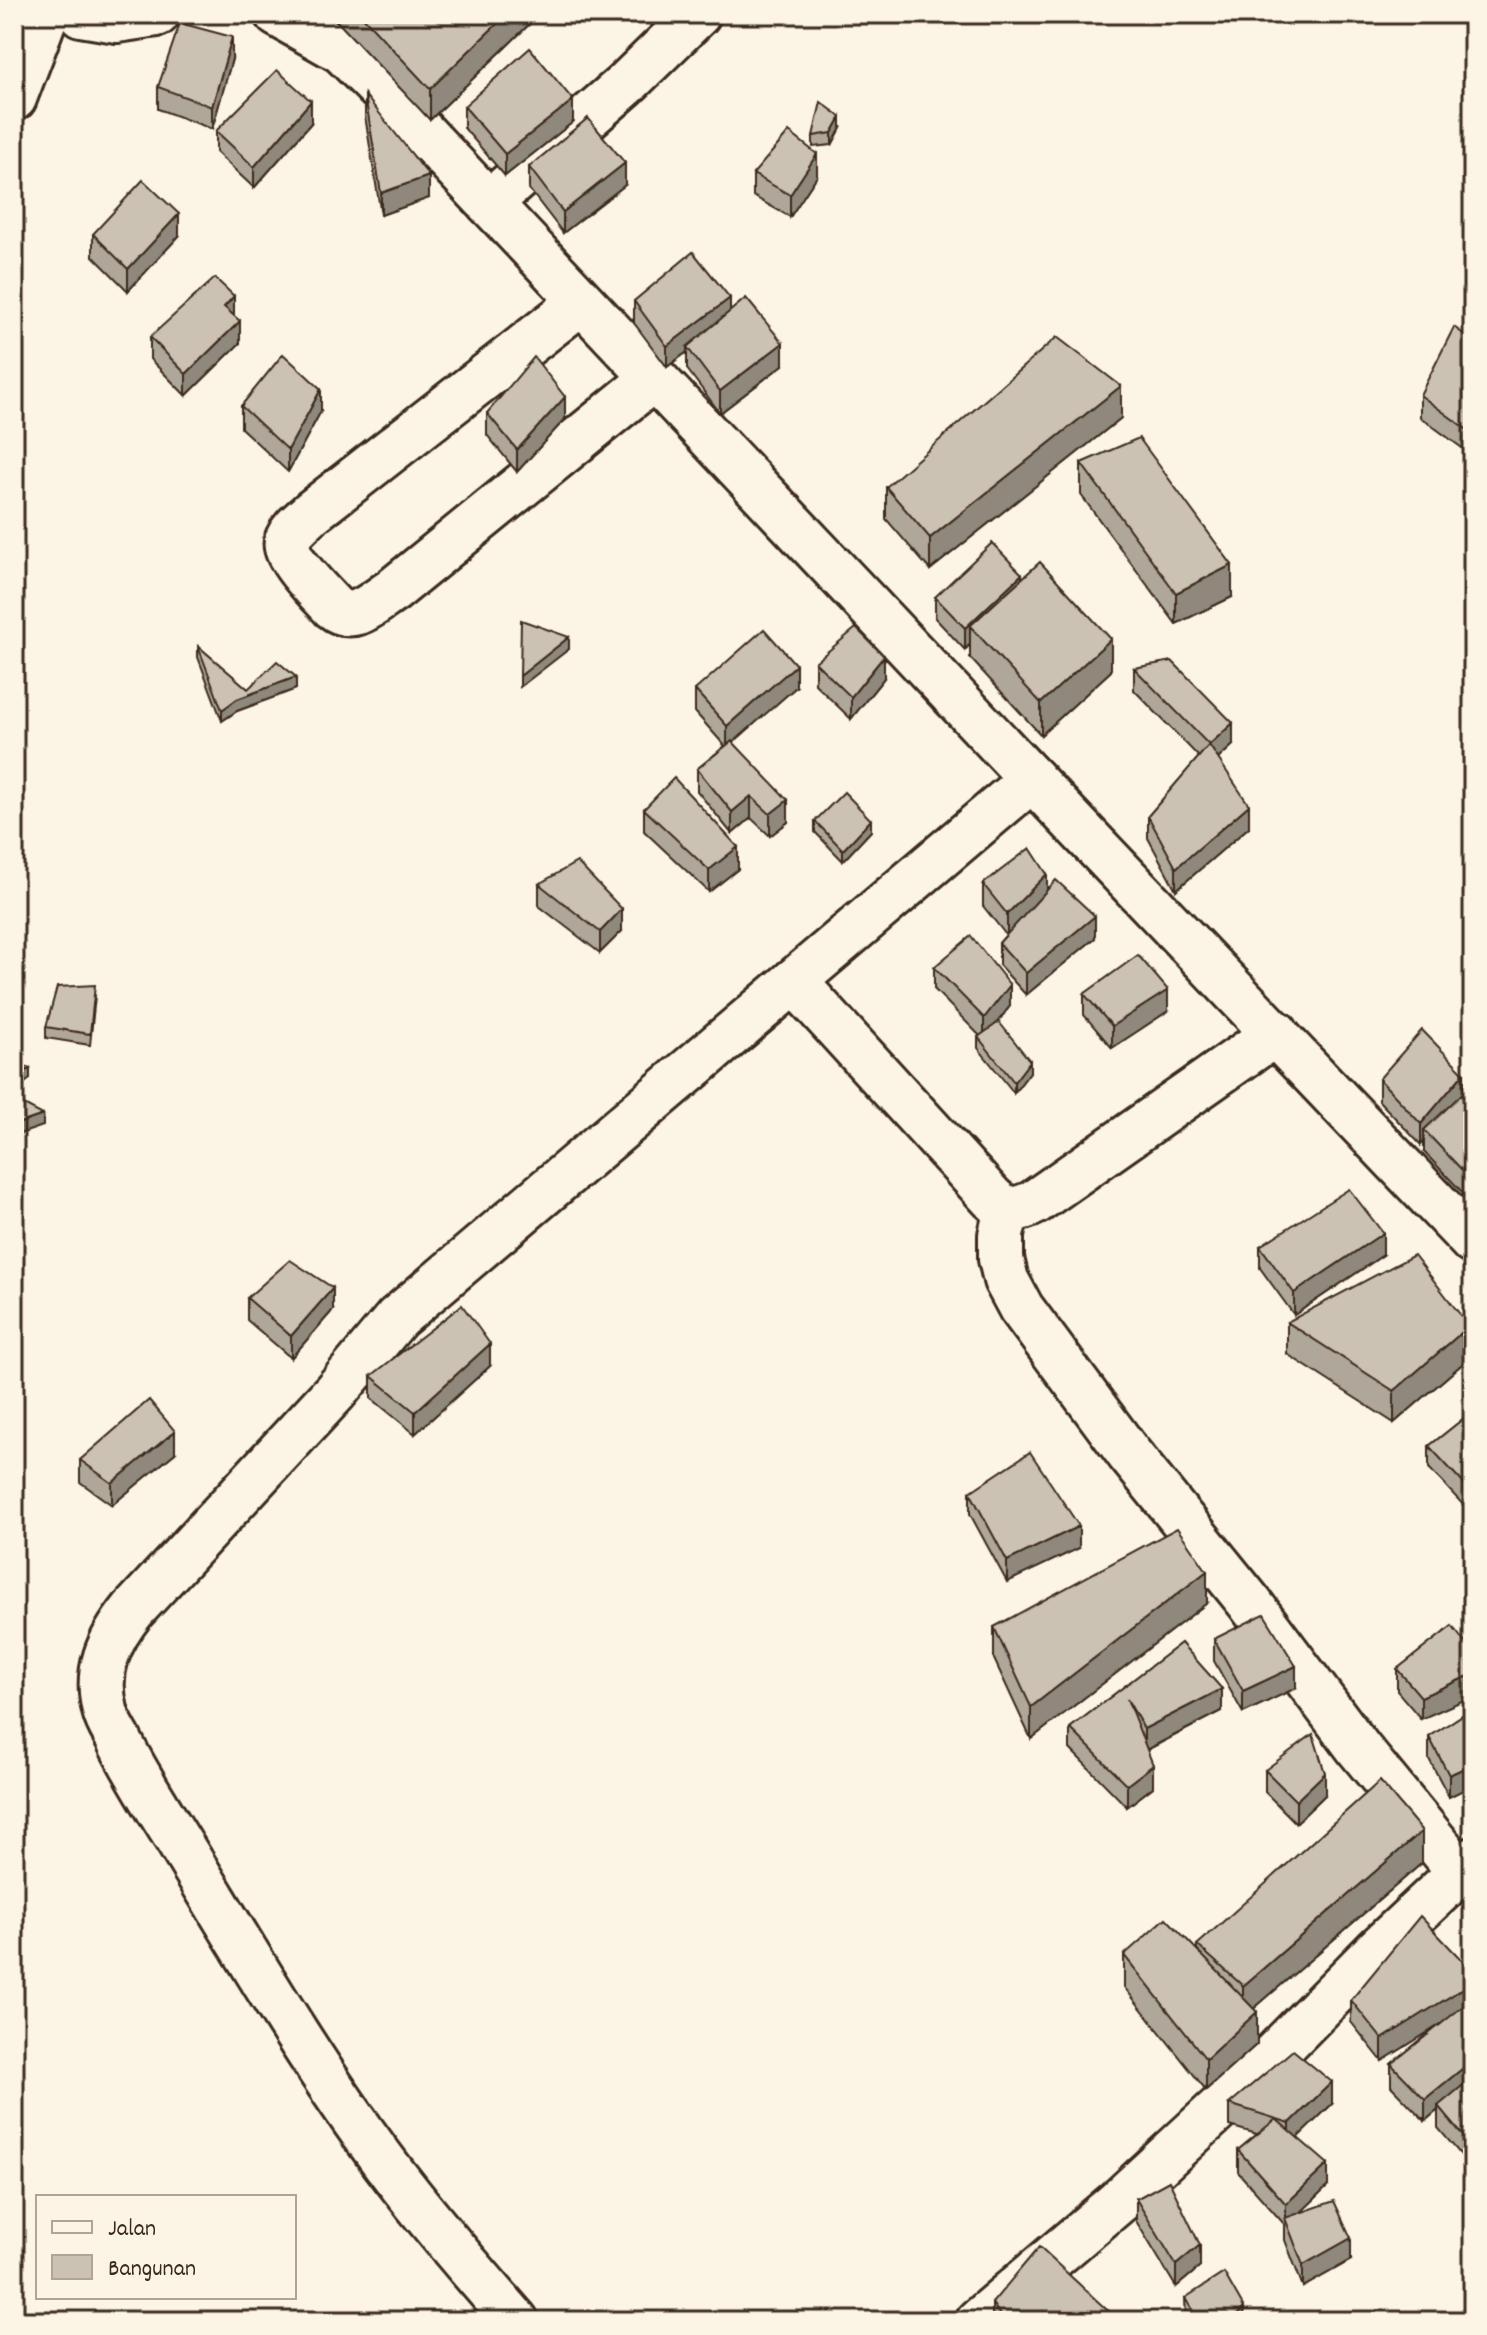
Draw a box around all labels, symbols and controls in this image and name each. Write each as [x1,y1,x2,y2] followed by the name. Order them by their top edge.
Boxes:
[36,2195,296,2299] legend
[108,2213,156,2247] text: Jalan
[108,2253,196,2287] text: Bangunan

